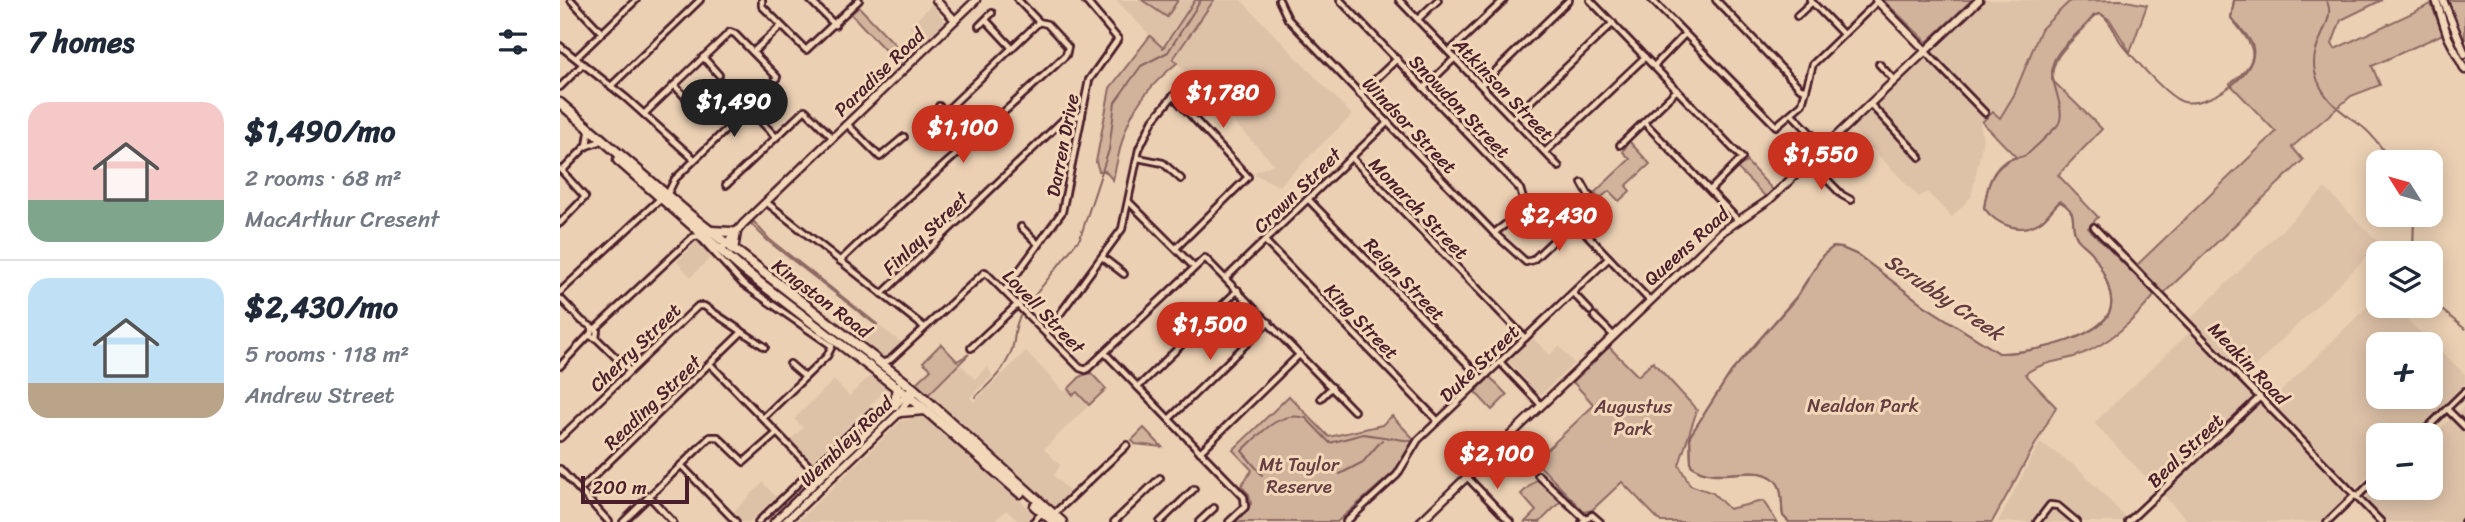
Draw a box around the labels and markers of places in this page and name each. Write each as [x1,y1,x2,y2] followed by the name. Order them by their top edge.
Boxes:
[1166,71,1280,130] pin: $1,780
[677,80,791,139] pin: $1,490
[906,106,1020,165] pin: $1,100
[1764,132,1878,192] pin: $1,550
[1502,194,1616,253] pin: $2,430
[1153,302,1267,362] pin: $1,500
[1440,432,1554,491] pin: $2,100

